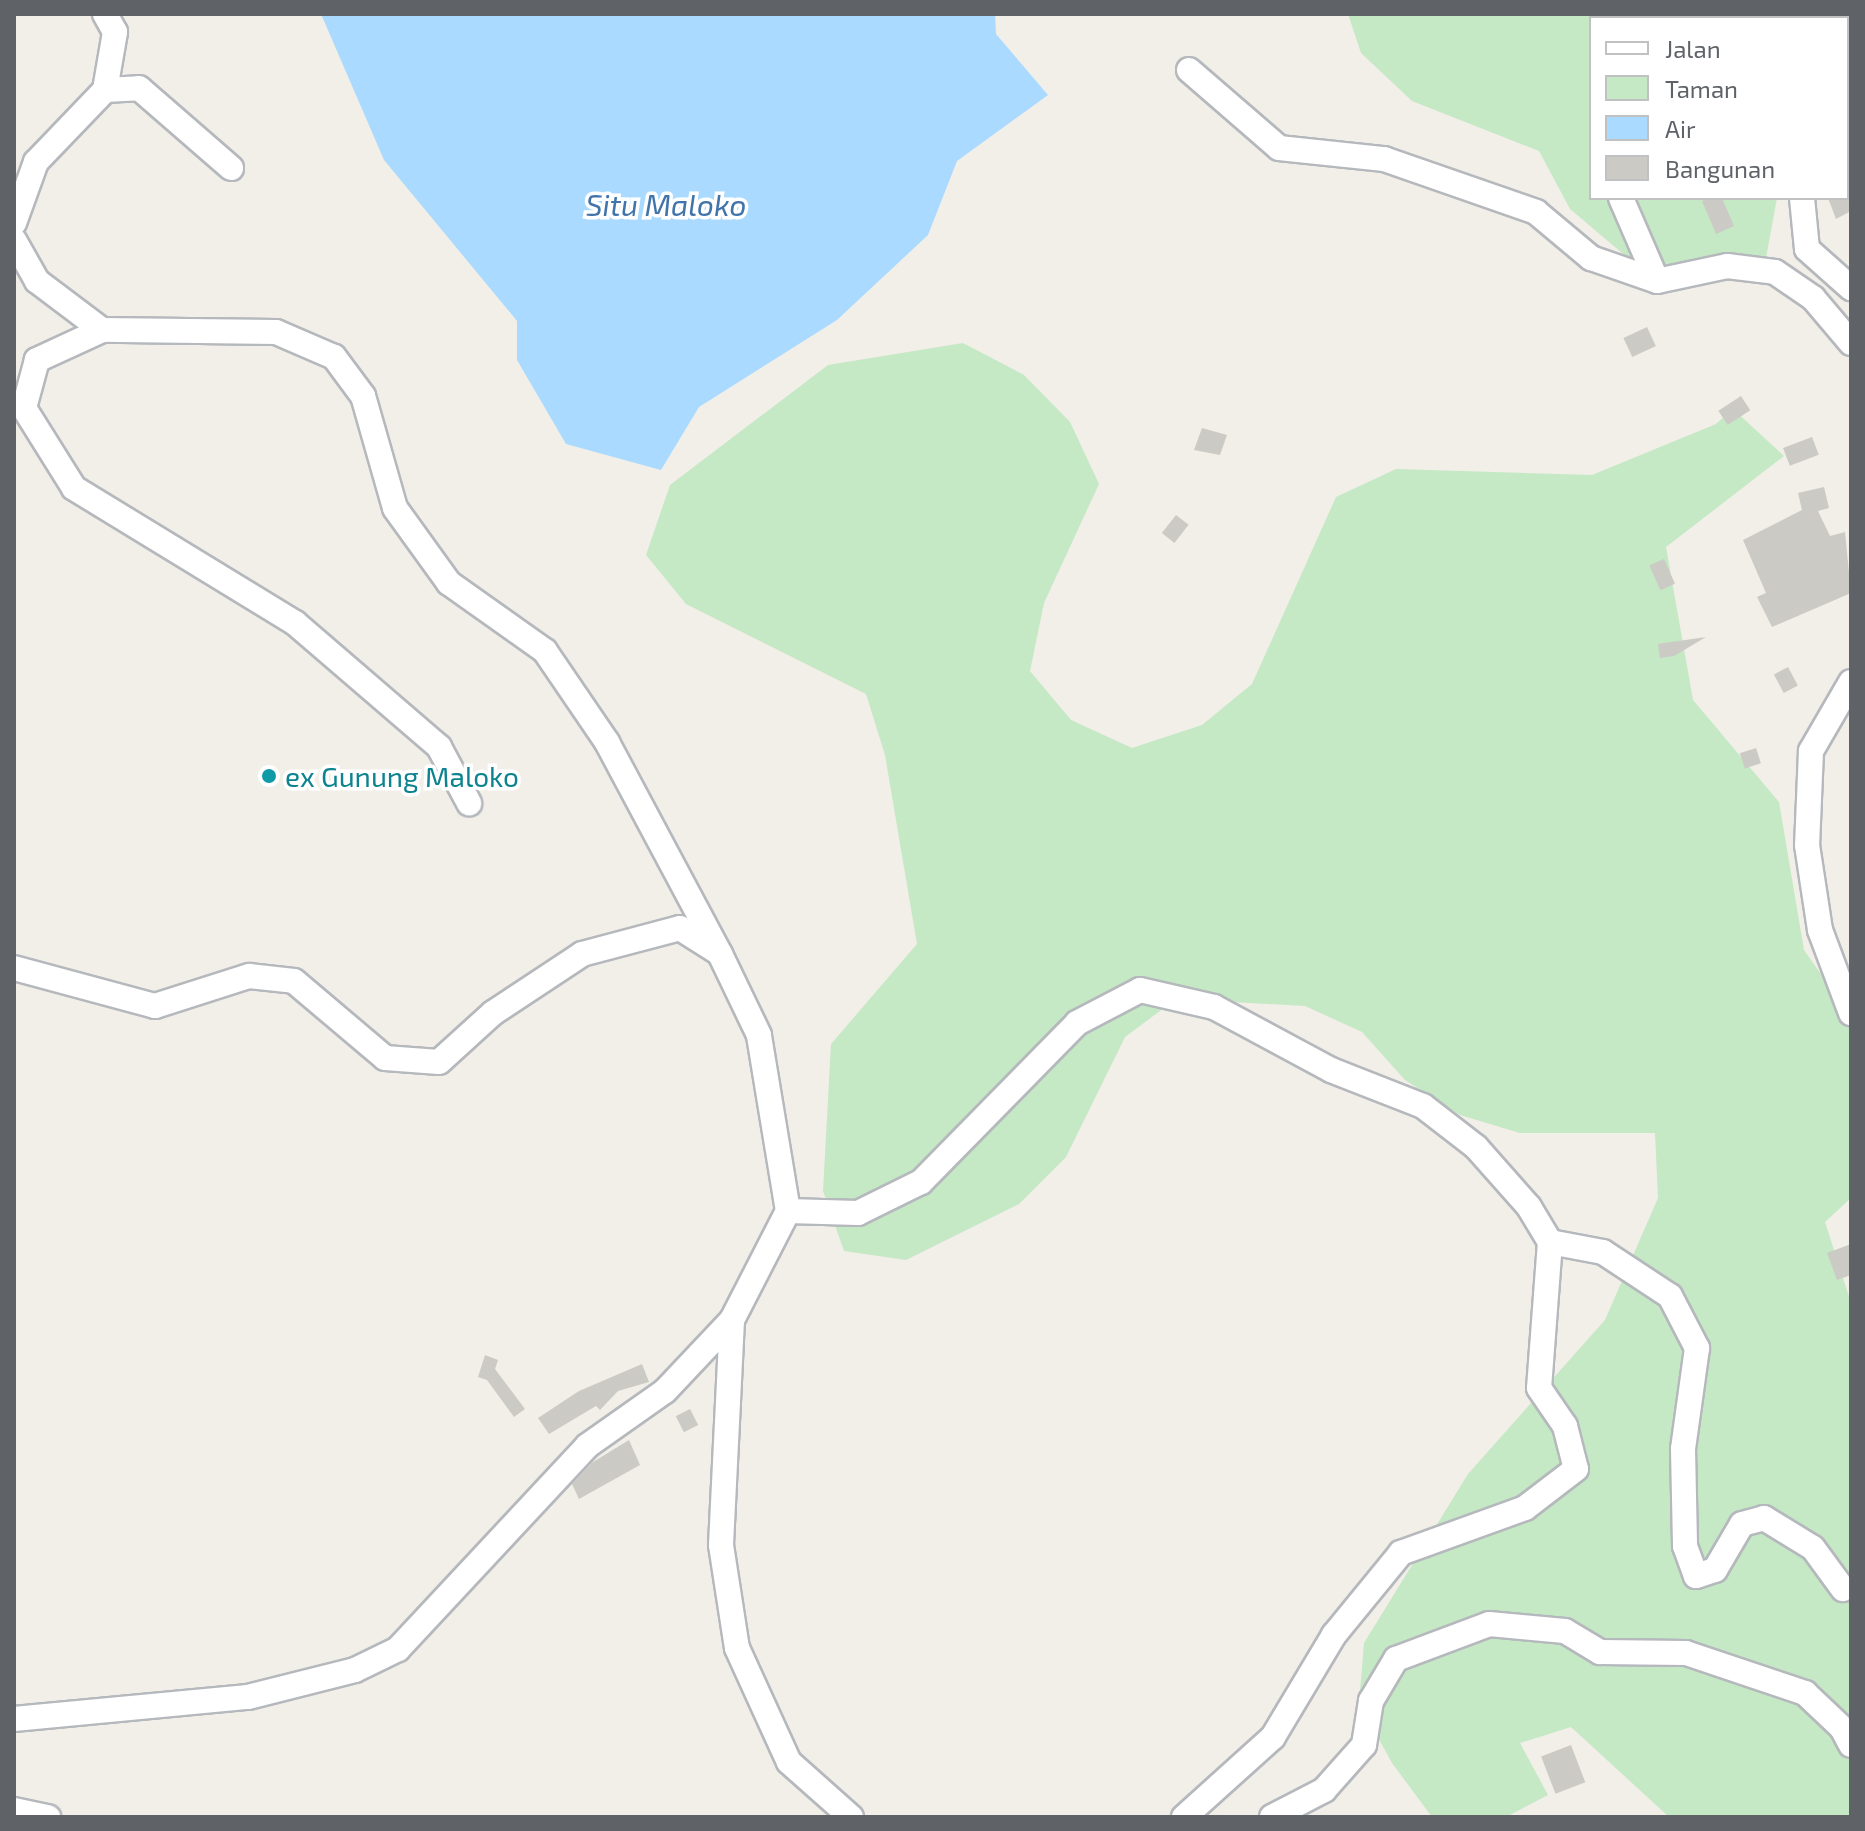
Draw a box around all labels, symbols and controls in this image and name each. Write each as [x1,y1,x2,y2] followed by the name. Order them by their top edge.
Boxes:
[1589,16,1849,200] legend
[1665,34,1721,63] text: Jalan
[1665,74,1738,103] text: Taman
[1665,114,1696,143] text: Air
[1665,154,1775,183] text: Bangunan
[586,186,746,222] water label: Situ Maloko
[285,759,519,793] place label: ex Gunung Maloko
[260,767,278,785] marker: ex Gunung Maloko

